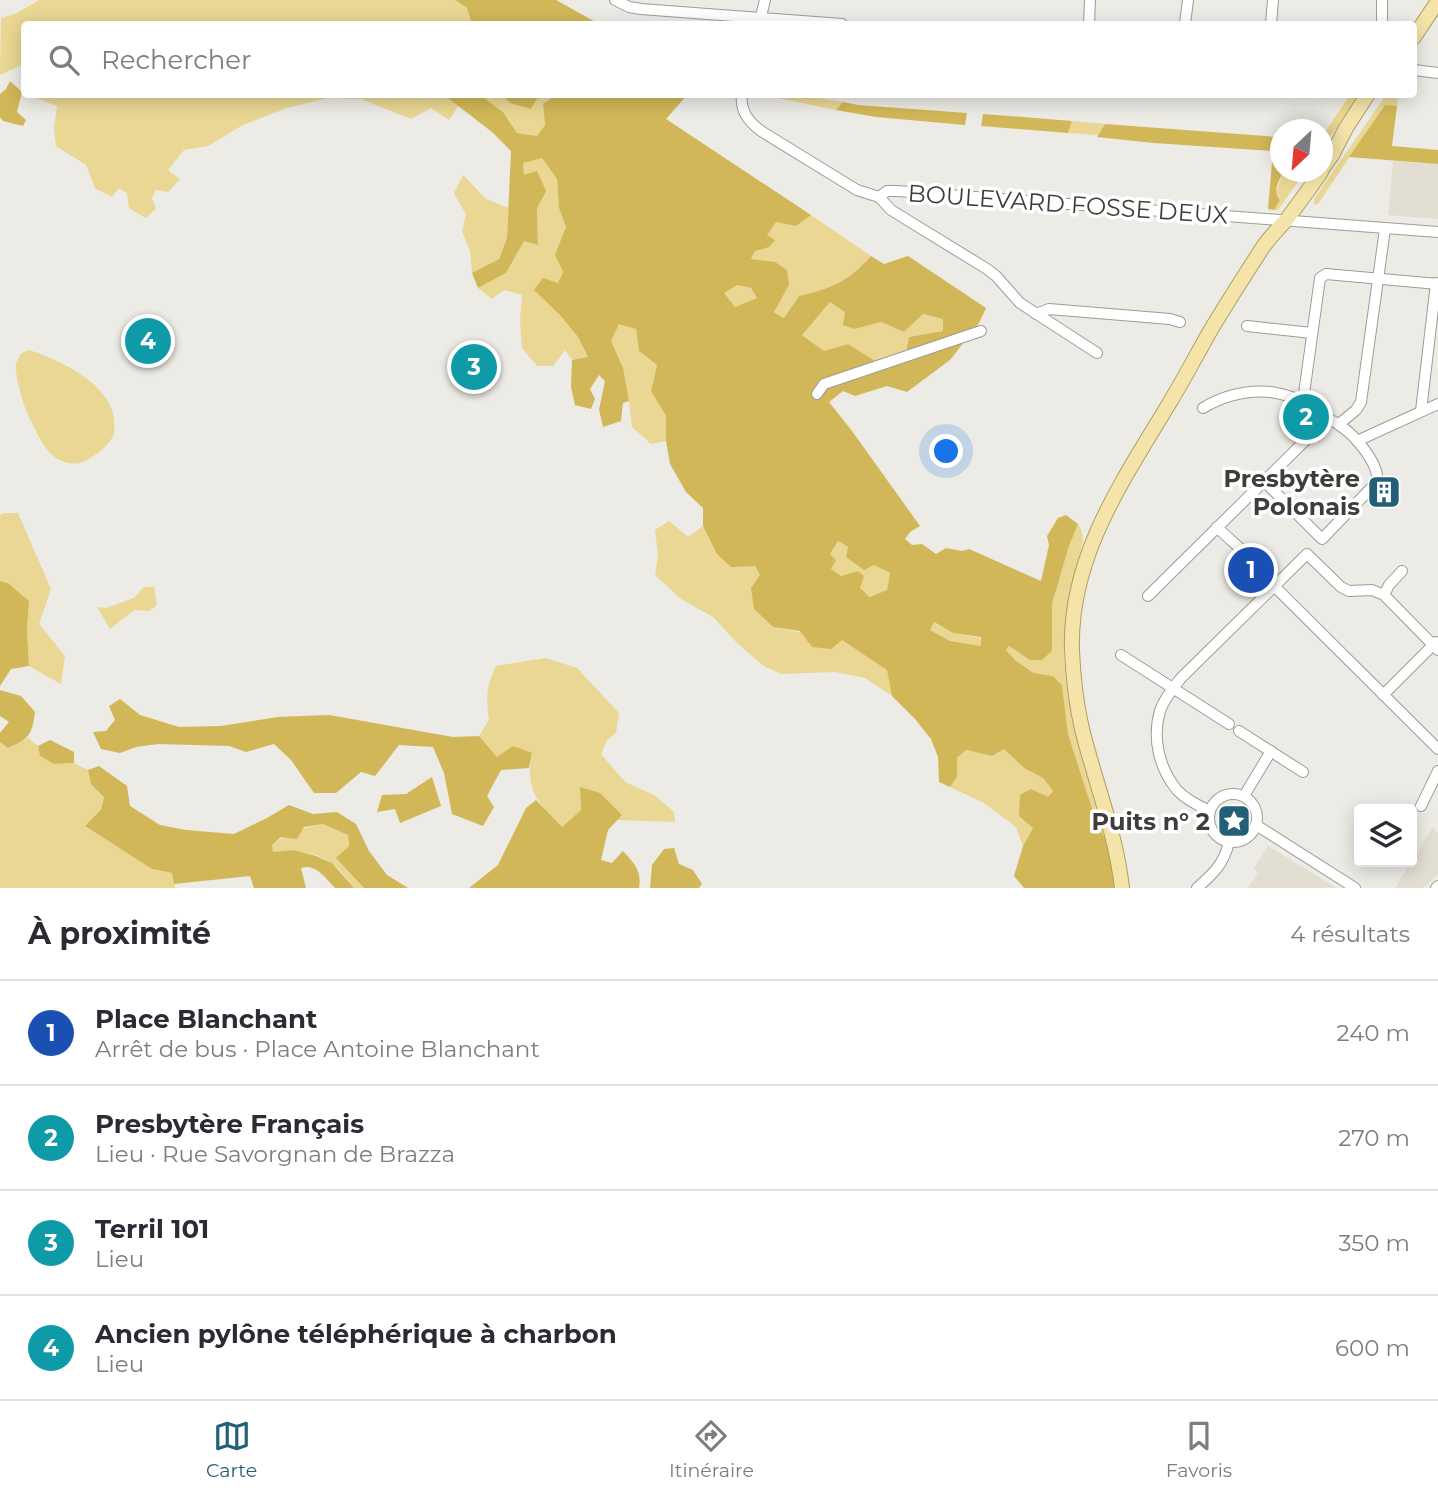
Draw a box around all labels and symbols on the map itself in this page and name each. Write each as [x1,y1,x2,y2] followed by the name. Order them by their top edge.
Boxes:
[1270,119,1333,182] north arrow
[907,178,1229,230] street label: BOULEVARD FOSSE DEUX
[125,315,171,367] pin: 4
[451,341,497,393] pin: 3
[1283,391,1329,443] pin: 2
[929,434,963,468] your location
[1223,464,1360,521] place label: Presbytère Polonais
[1365,473,1403,511] building icon: Presbytère Polonais
[1228,544,1274,596] pin: 1
[1215,802,1253,840] place icon: Puits n° 2
[1092,807,1210,836] place label: Puits n° 2

